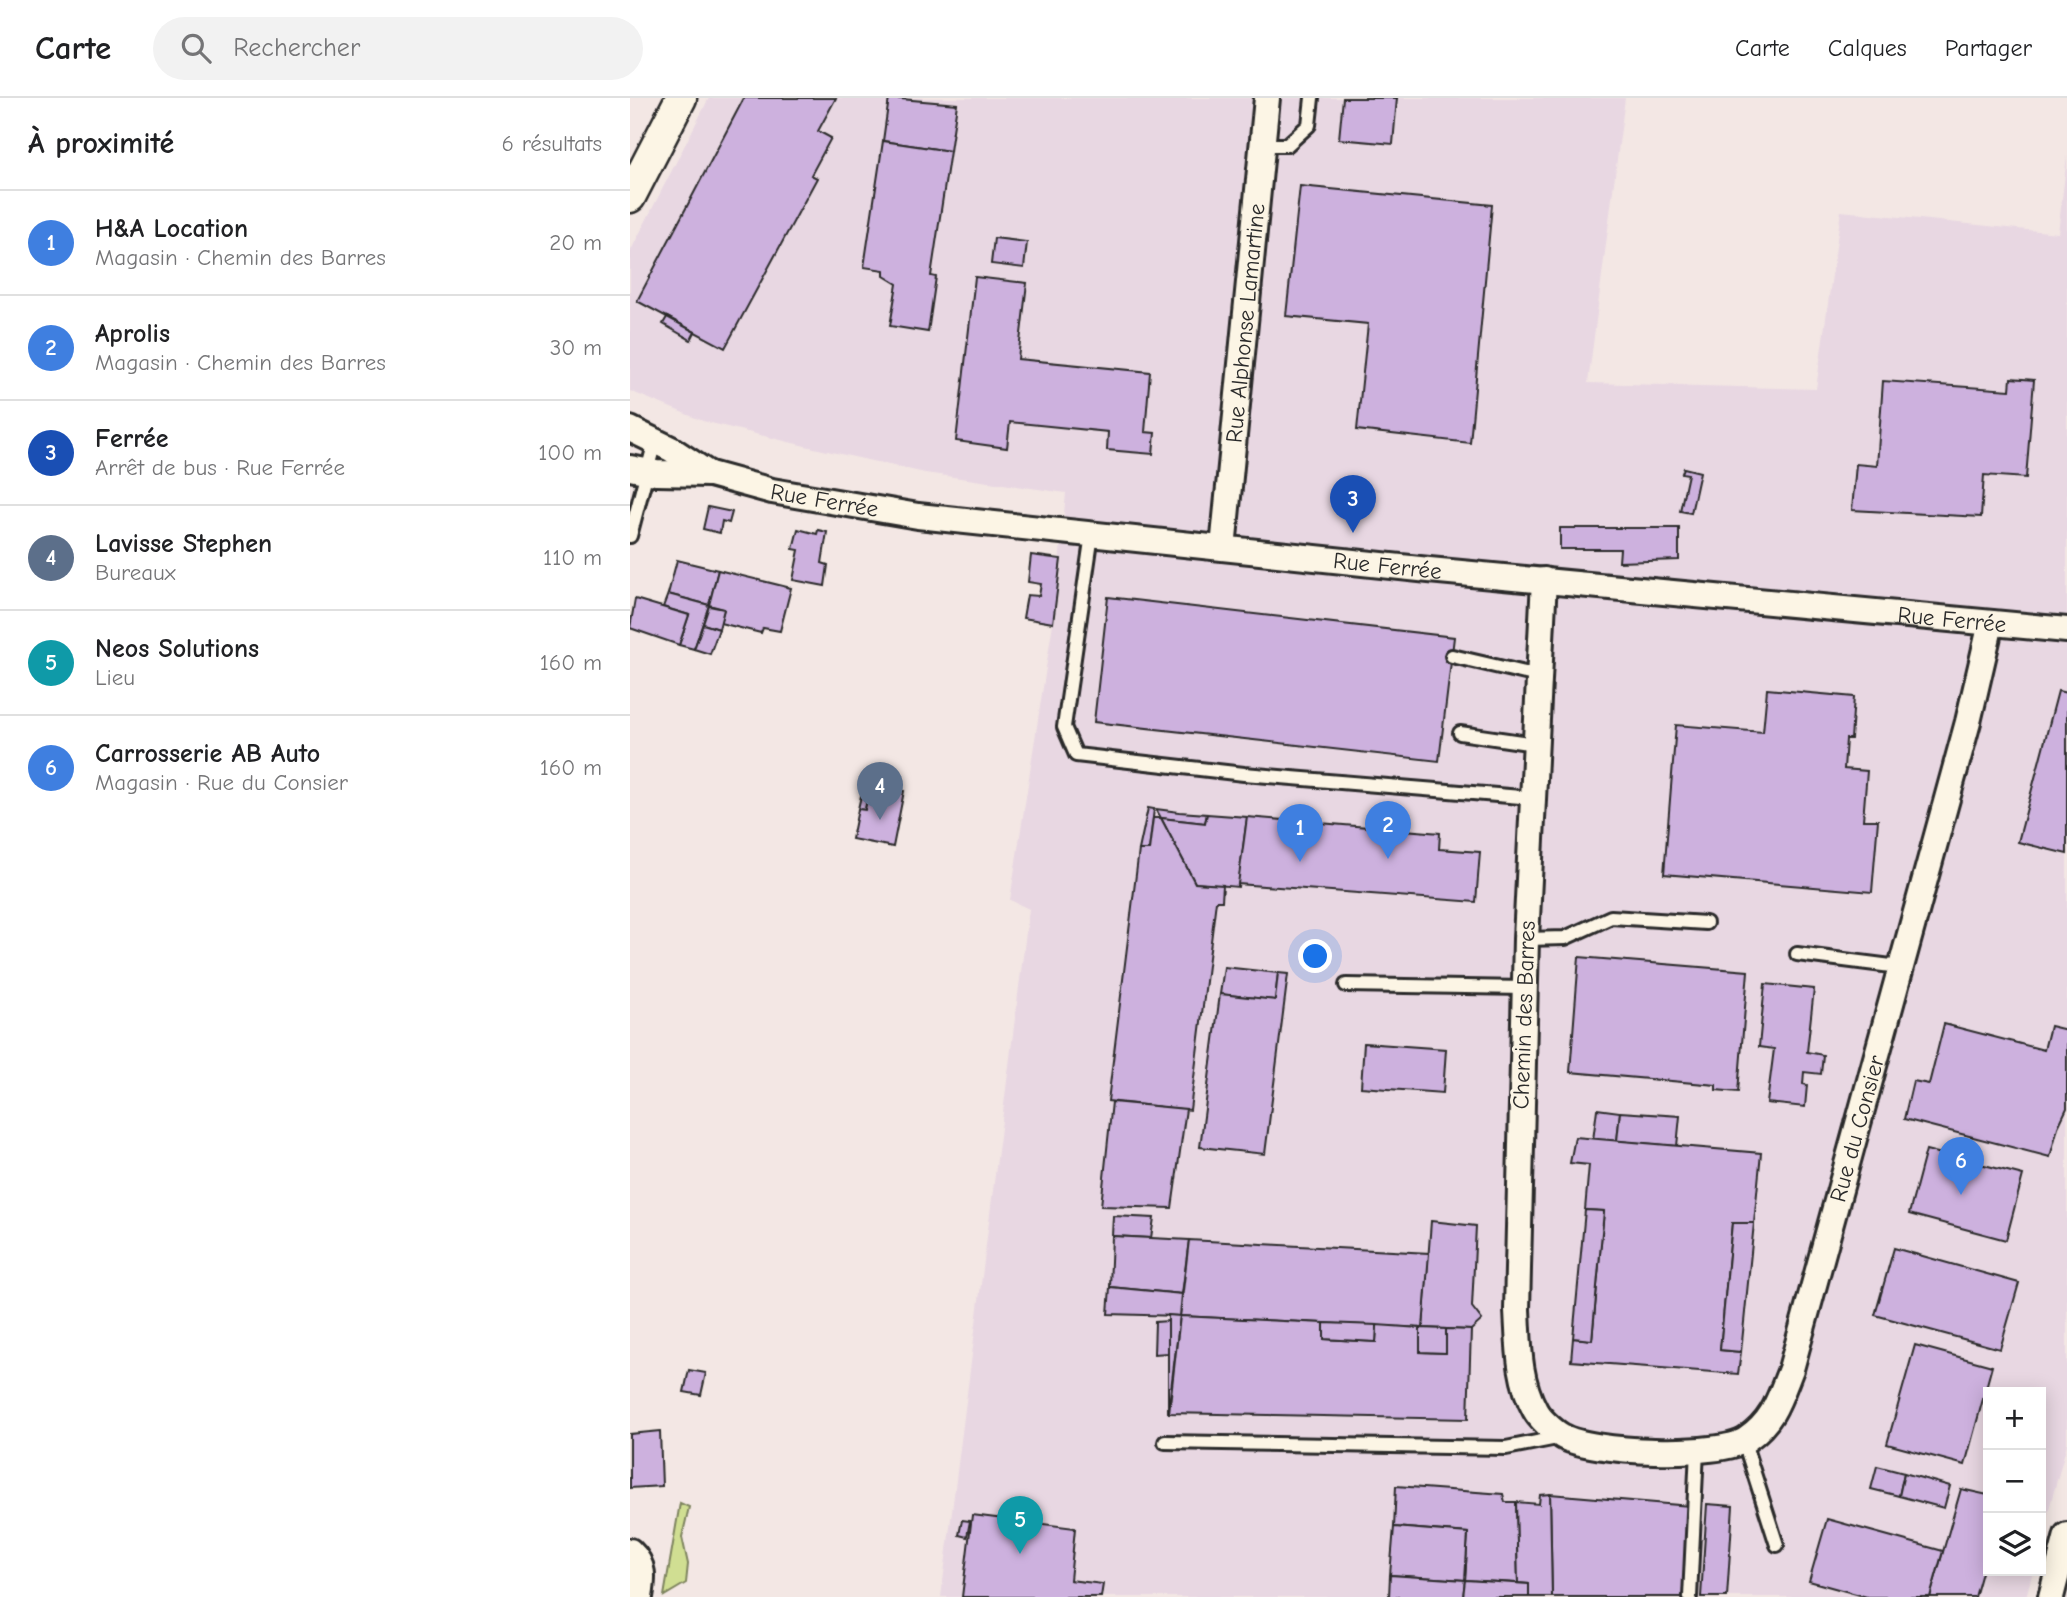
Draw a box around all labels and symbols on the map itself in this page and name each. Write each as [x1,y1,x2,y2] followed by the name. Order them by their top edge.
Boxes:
[1220,202,1270,444] street label: Rue Alphonse Lamartine
[1330,475,1376,533] pin: 3
[769,477,880,522] street label: Rue Ferrée
[1332,546,1443,585] street label: Rue Ferrée
[1896,601,2007,638] street label: Rue Ferrée
[857,762,903,820] pin: 4
[1365,801,1411,859] pin: 2
[1277,804,1323,862] pin: 1
[1507,920,1541,1110] street label: Chemin des Barres
[1298,939,1332,973] your location
[1824,1051,1890,1205] street label: Rue du Consier
[1938,1137,1984,1195] pin: 6
[997,1496,1043,1554] pin: 5

